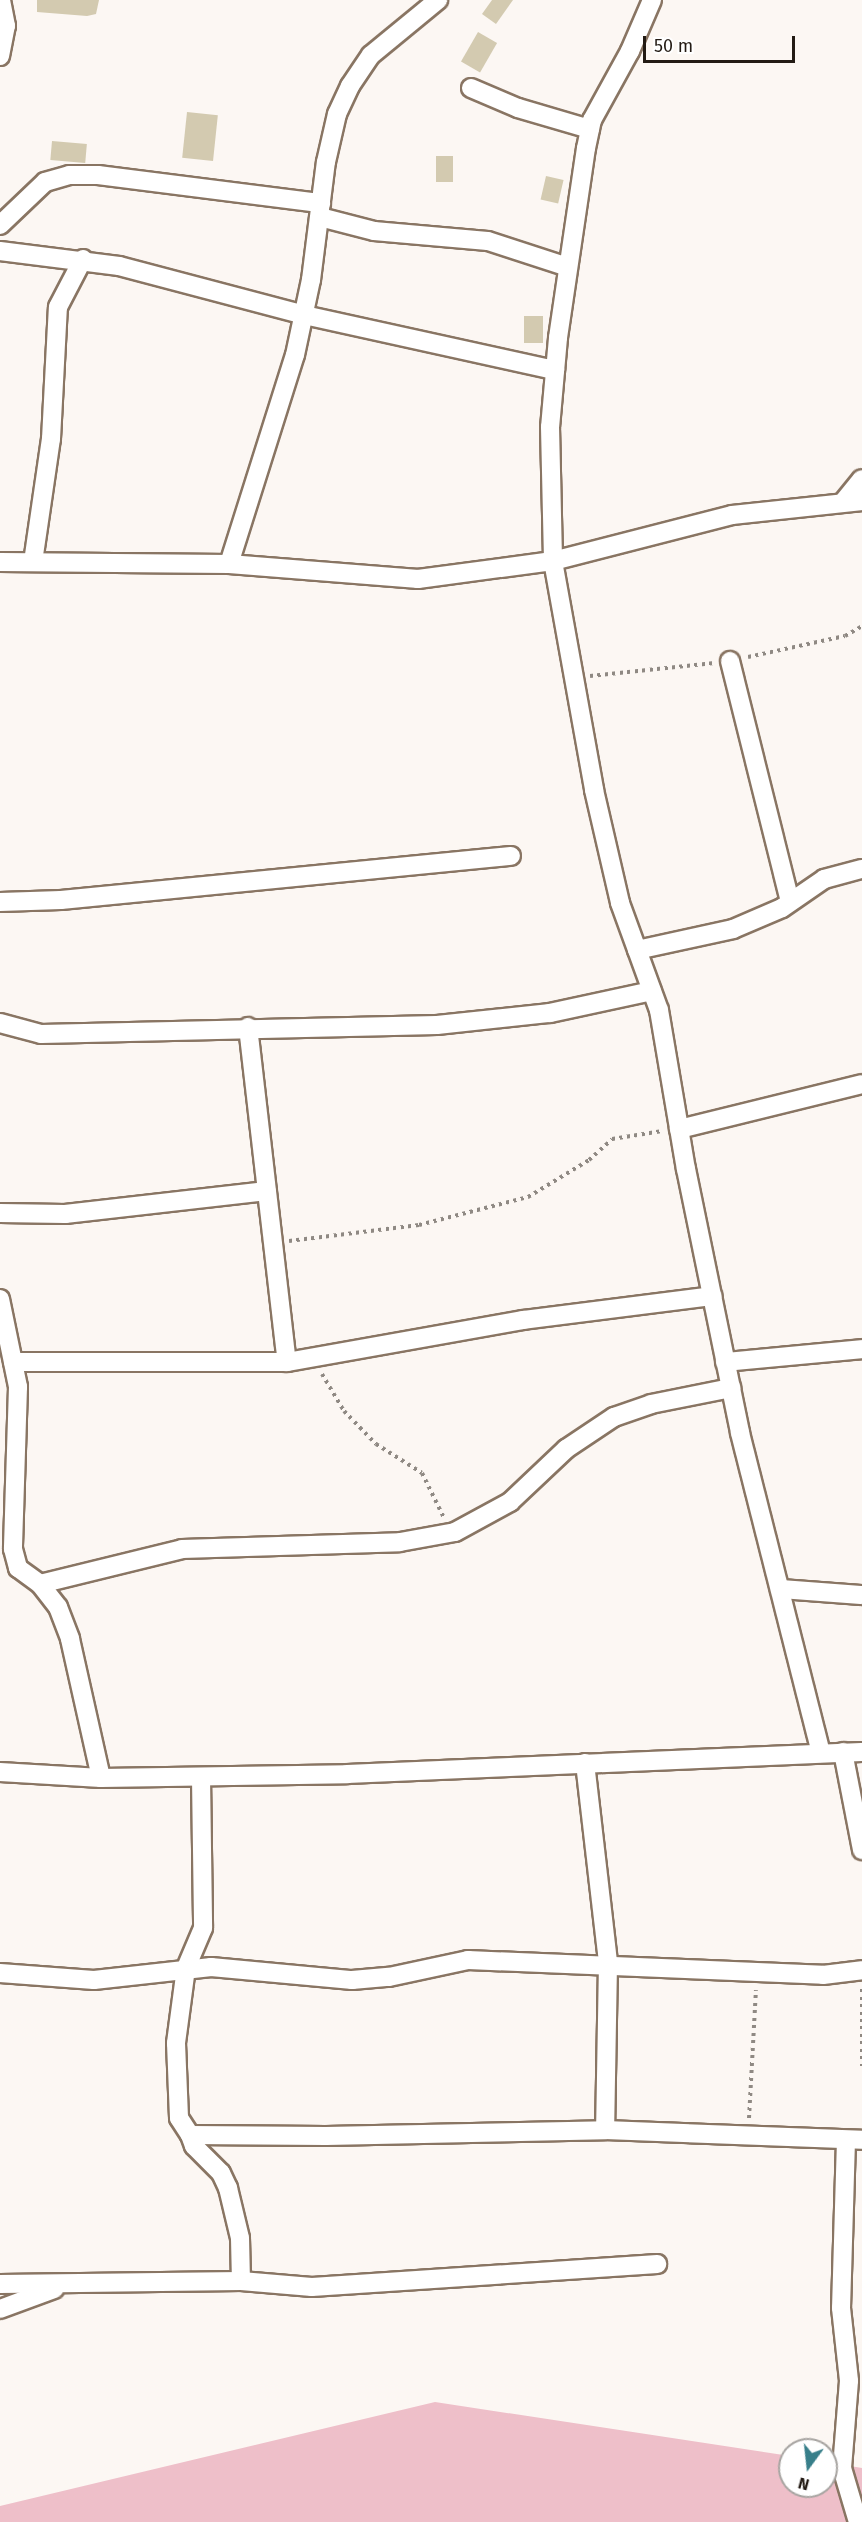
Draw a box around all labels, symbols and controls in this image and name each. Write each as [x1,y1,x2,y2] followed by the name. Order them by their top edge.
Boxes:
[646,24,798,62] scale bar
[654,35,693,57] text: 50 m
[778,2438,838,2498] north arrow
[796,2473,811,2494] text: N

